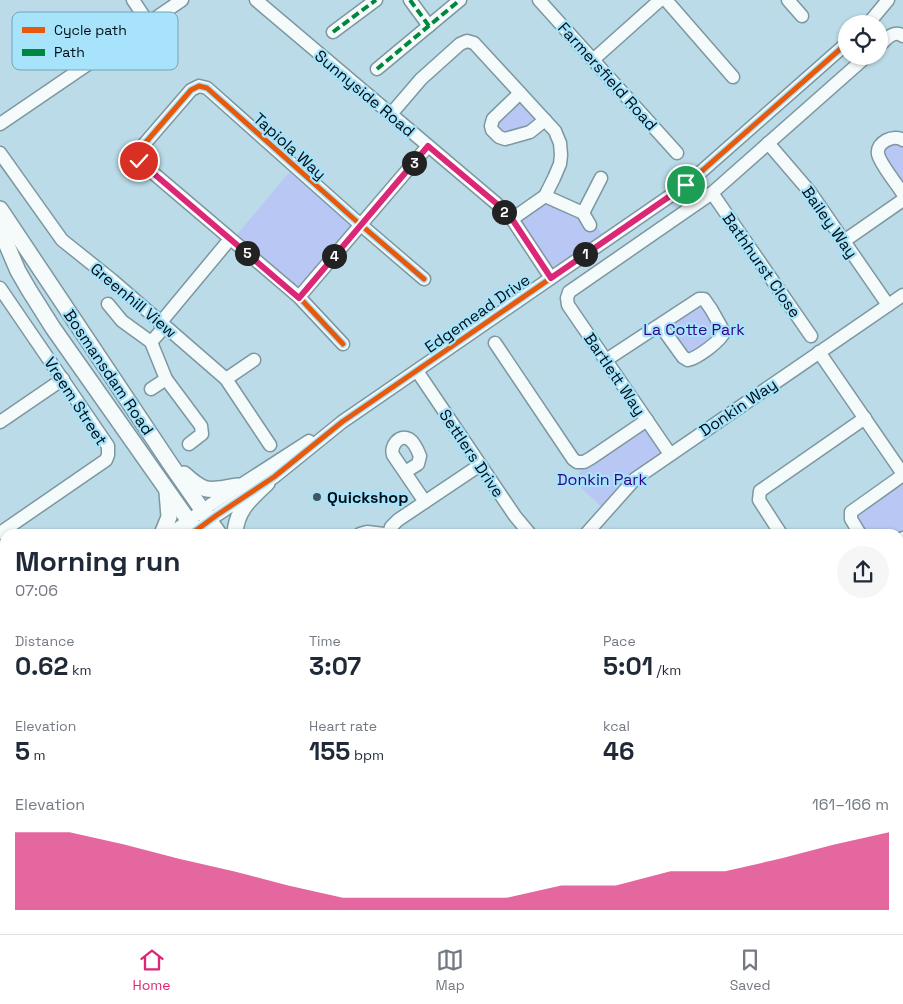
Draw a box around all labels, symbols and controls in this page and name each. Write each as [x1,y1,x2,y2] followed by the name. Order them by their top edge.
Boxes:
[12,12,178,70] legend
[838,15,888,65] map controls
[838,15,888,65] button: locate
[553,18,662,135] street label: Farmersfield Road
[54,21,127,39] text: Cycle path
[54,43,85,61] text: Path
[310,45,419,141] street label: Sunnyside Road
[249,108,331,185] street label: Tapiola Way
[118,140,160,182] pin
[125,147,153,175] icon: check
[402,150,426,176] pin: 3
[410,154,419,172] text: 3
[665,164,707,206] pin
[672,171,700,199] icon: arrive
[797,182,862,263] street label: Bailey Way
[492,200,516,224] pin: 2
[500,203,509,221] text: 2
[718,209,806,322] street label: Bathhurst Close
[234,240,260,266] pin: 5
[572,242,598,266] pin: 1
[243,244,252,262] text: 5
[322,244,346,268] pin: 4
[582,245,589,263] text: 1
[330,247,339,265] text: 4
[86,258,181,343] street label: Greenhill View
[420,269,534,358] street label: Edgemead Drive
[59,306,158,439] street label: Bosmansdam Road
[643,319,745,340] park label: La Cotte Park
[579,329,650,420] street label: Bartlett Way
[39,353,112,449] street label: Vreem Street
[695,374,781,441] street label: Donkin Way
[434,405,509,501] street label: Settlers Drive
[557,469,647,490] park label: Donkin Park
[327,487,408,508] place label: Quickshop
[311,491,323,503] marker: Quickshop
[15,543,180,579] text: Morning run
[837,546,889,598] button: share
[15,580,58,601] text: 07:06
[15,632,75,650] text: Distance
[309,632,341,650] text: Time
[603,632,636,650] text: Pace
[15,650,68,682] text: 0.62
[309,650,361,682] text: 3:07
[603,650,653,682] text: 5:01
[68,661,91,679] text: km
[653,661,681,679] text: /km
[15,717,76,735] text: Elevation
[309,717,377,735] text: Heart rate
[603,717,630,735] text: kcal
[15,735,30,767] text: 5
[309,735,350,767] text: 155
[603,735,634,767] text: 46
[30,746,46,764] text: m
[350,746,384,764] text: bpm
[15,794,85,815] text: Elevation
[812,794,889,815] text: 161–166 m
[132,946,171,994] tab: Home
[436,946,465,994] tab: Map
[730,946,771,994] tab: Saved

